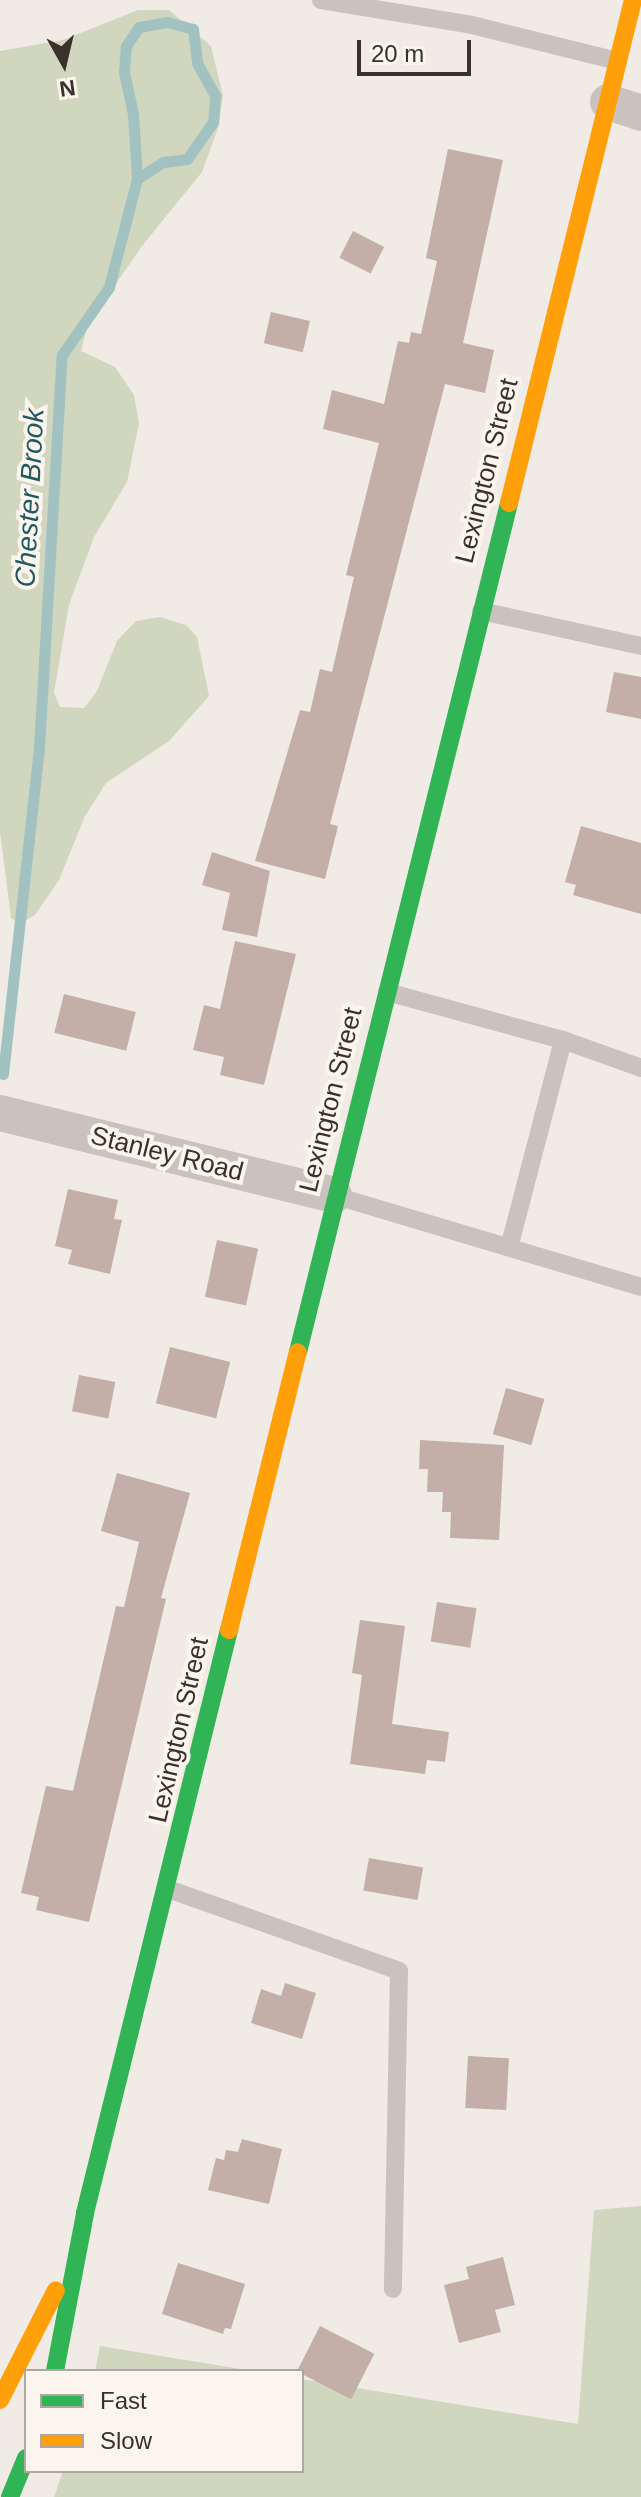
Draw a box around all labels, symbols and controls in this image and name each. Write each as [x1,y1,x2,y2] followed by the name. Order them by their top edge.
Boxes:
[24,24,104,104] north arrow
[361,24,475,74] scale bar
[371,40,424,67] text: 20 m
[58,75,77,102] text: N
[449,375,525,567] street label: Lexington Street
[9,408,51,588] water label: Chester Brook
[293,1004,369,1196] street label: Lexington Street
[87,1120,247,1188] street label: Stanley Road
[143,1634,215,1826] street label: Lexington Street
[24,2369,304,2473] legend
[100,2387,147,2414] text: Fast
[100,2427,152,2454] text: Slow

